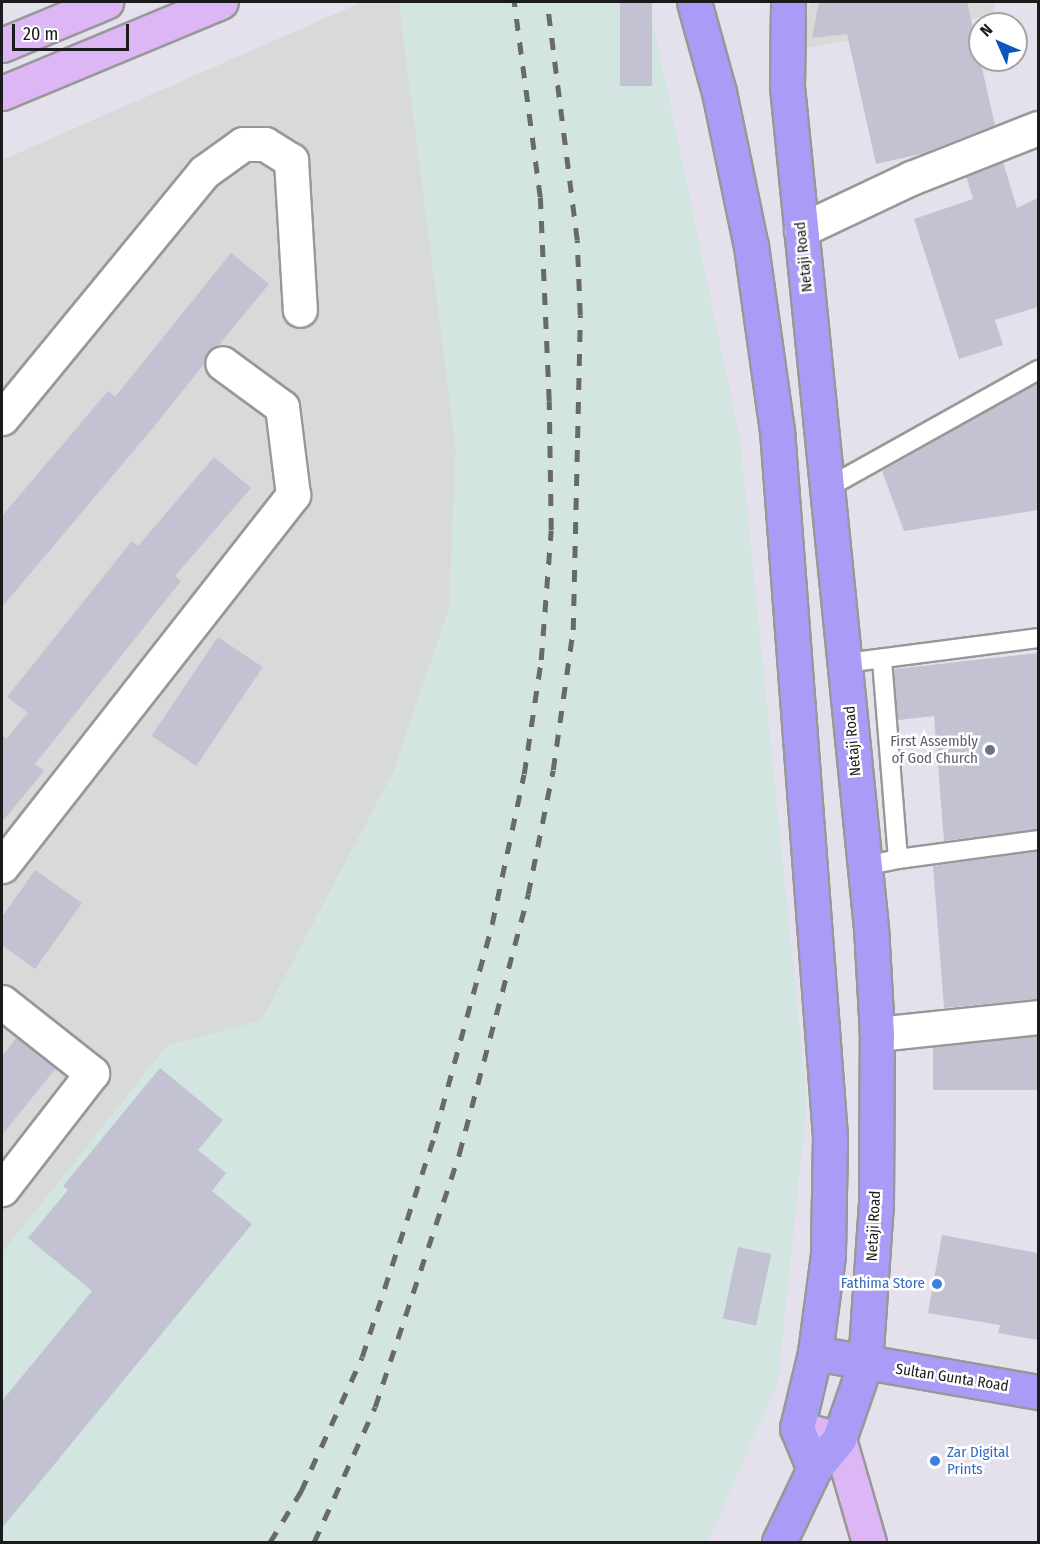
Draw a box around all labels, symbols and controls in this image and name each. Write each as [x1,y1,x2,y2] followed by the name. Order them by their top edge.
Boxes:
[15,12,132,50] scale bar
[968,12,1028,72] north arrow
[976,20,996,40] text: N
[23,23,58,45] text: 20 m
[791,221,817,293] street label: Netaji Road
[841,705,865,777] street label: Netaji Road
[890,732,978,767] place label: First Assembly of God Church
[983,743,997,757] marker: First Assembly of God Church
[863,1190,885,1262] street label: Netaji Road
[841,1275,925,1293] place label: Fathima Store
[930,1277,944,1291] marker: Fathima Store
[894,1360,1010,1396] street label: Sultan Gunta Road
[947,1443,1009,1478] place label: Zar Digital Prints
[928,1454,942,1468] marker: Zar Digital Prints

